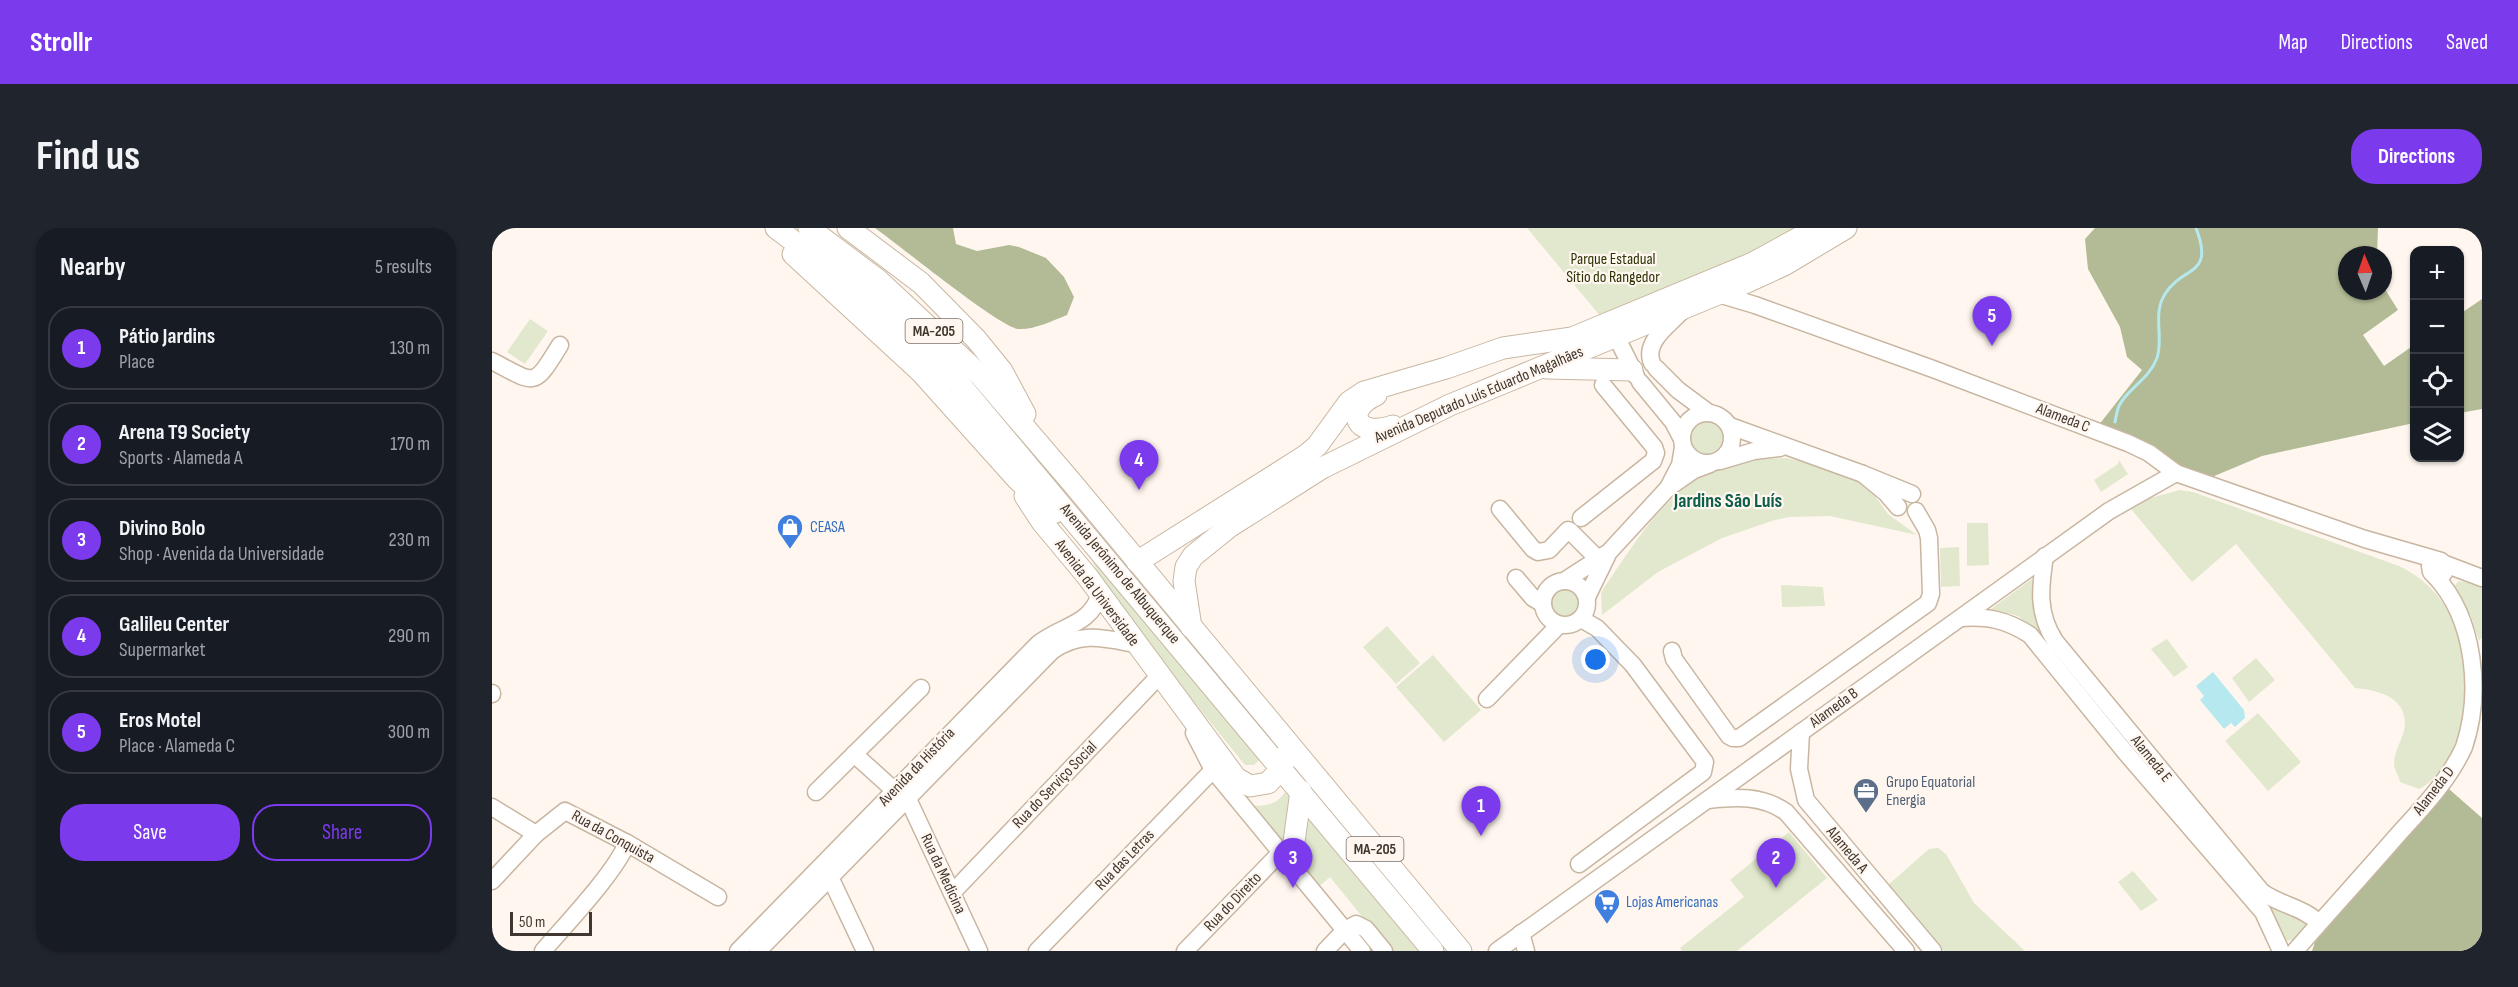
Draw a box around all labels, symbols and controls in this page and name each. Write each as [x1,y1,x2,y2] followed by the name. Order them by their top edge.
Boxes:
[30,26,92,59] text: Strollr
[2278,30,2308,55] text: Map
[2341,30,2413,55] text: Directions
[2446,30,2488,55] text: Saved
[2351,129,2482,184] button: Directions
[36,131,140,182] text: Find us
[2338,246,2392,300] north arrow
[2410,246,2464,462] map controls
[2410,246,2464,300] button: +
[1566,250,1660,287] park label: Parque Estadual Sítio do Rangedor
[60,252,126,283] text: Nearby
[375,255,432,279] text: 5 results
[1972,296,2012,346] pin: 5
[2410,300,2464,354] button: −
[906,319,962,343] road number: MA-205
[119,323,215,350] text: Pátio Jardins
[78,336,85,360] text: 1
[390,336,430,360] text: 130 m
[1371,342,1587,448] street label: Avenida Deputado Luís Eduardo Magalhães
[119,350,155,374] text: Place
[2410,354,2464,408] button: locate
[2032,399,2093,437] street label: Alameda C
[2410,408,2464,462] button: layers
[119,419,250,446] text: Arena T9 Society
[77,432,86,456] text: 2
[390,432,430,456] text: 170 m
[1120,440,1158,490] pin: 4
[119,446,243,470] text: Sports · Alameda A
[1673,489,1783,513] district label: Jardins São Luís
[1055,499,1184,648] street label: Avenida Jerônimo de Albuquerque
[775,512,805,550] shop icon: CEASA
[119,515,205,542] text: Divino Bolo
[810,518,845,537] place label: CEASA
[77,528,86,552] text: 3
[388,528,430,552] text: 230 m
[1050,535,1143,650] street label: Avenida da Universidade
[119,542,324,566] text: Shop · Avenida da Universidade
[119,611,229,638] text: Galileu Center
[77,624,86,648] text: 4
[388,624,430,648] text: 290 m
[119,638,206,662] text: Supermarket
[1581,645,1610,674] your location
[1805,684,1862,733] street label: Alameda B
[119,707,201,734] text: Eros Motel
[77,720,86,744] text: 5
[388,720,430,744] text: 300 m
[874,724,959,811] street label: Avenida da História
[2126,731,2176,786] street label: Alameda E
[119,734,235,758] text: Place · Alameda C
[1009,738,1101,832] street label: Rua do Serviço Social
[2409,763,2459,820] street label: Alameda D
[1886,773,1975,810] place label: Grupo Equatorial Energia
[1851,776,1881,814] office icon: Grupo Equatorial Energia
[1462,786,1500,836] pin: 1
[60,804,240,861] button: Save
[252,804,432,861] button: Share
[568,806,658,868] street label: Rua da Conquista
[1821,822,1872,877] street label: Alameda A
[1091,825,1159,894] street label: Rua das Letras
[916,831,970,917] street label: Rua da Medicina
[1346,837,1404,861] road number: MA-205
[1274,838,1312,888] pin: 3
[1756,838,1796,888] pin: 2
[1200,869,1266,935] street label: Rua do Direito
[1592,887,1622,925] supermarket icon: Lojas Americanas
[1626,893,1718,912] place label: Lojas Americanas
[510,909,592,936] scale bar
[519,913,545,932] text: 50 m

